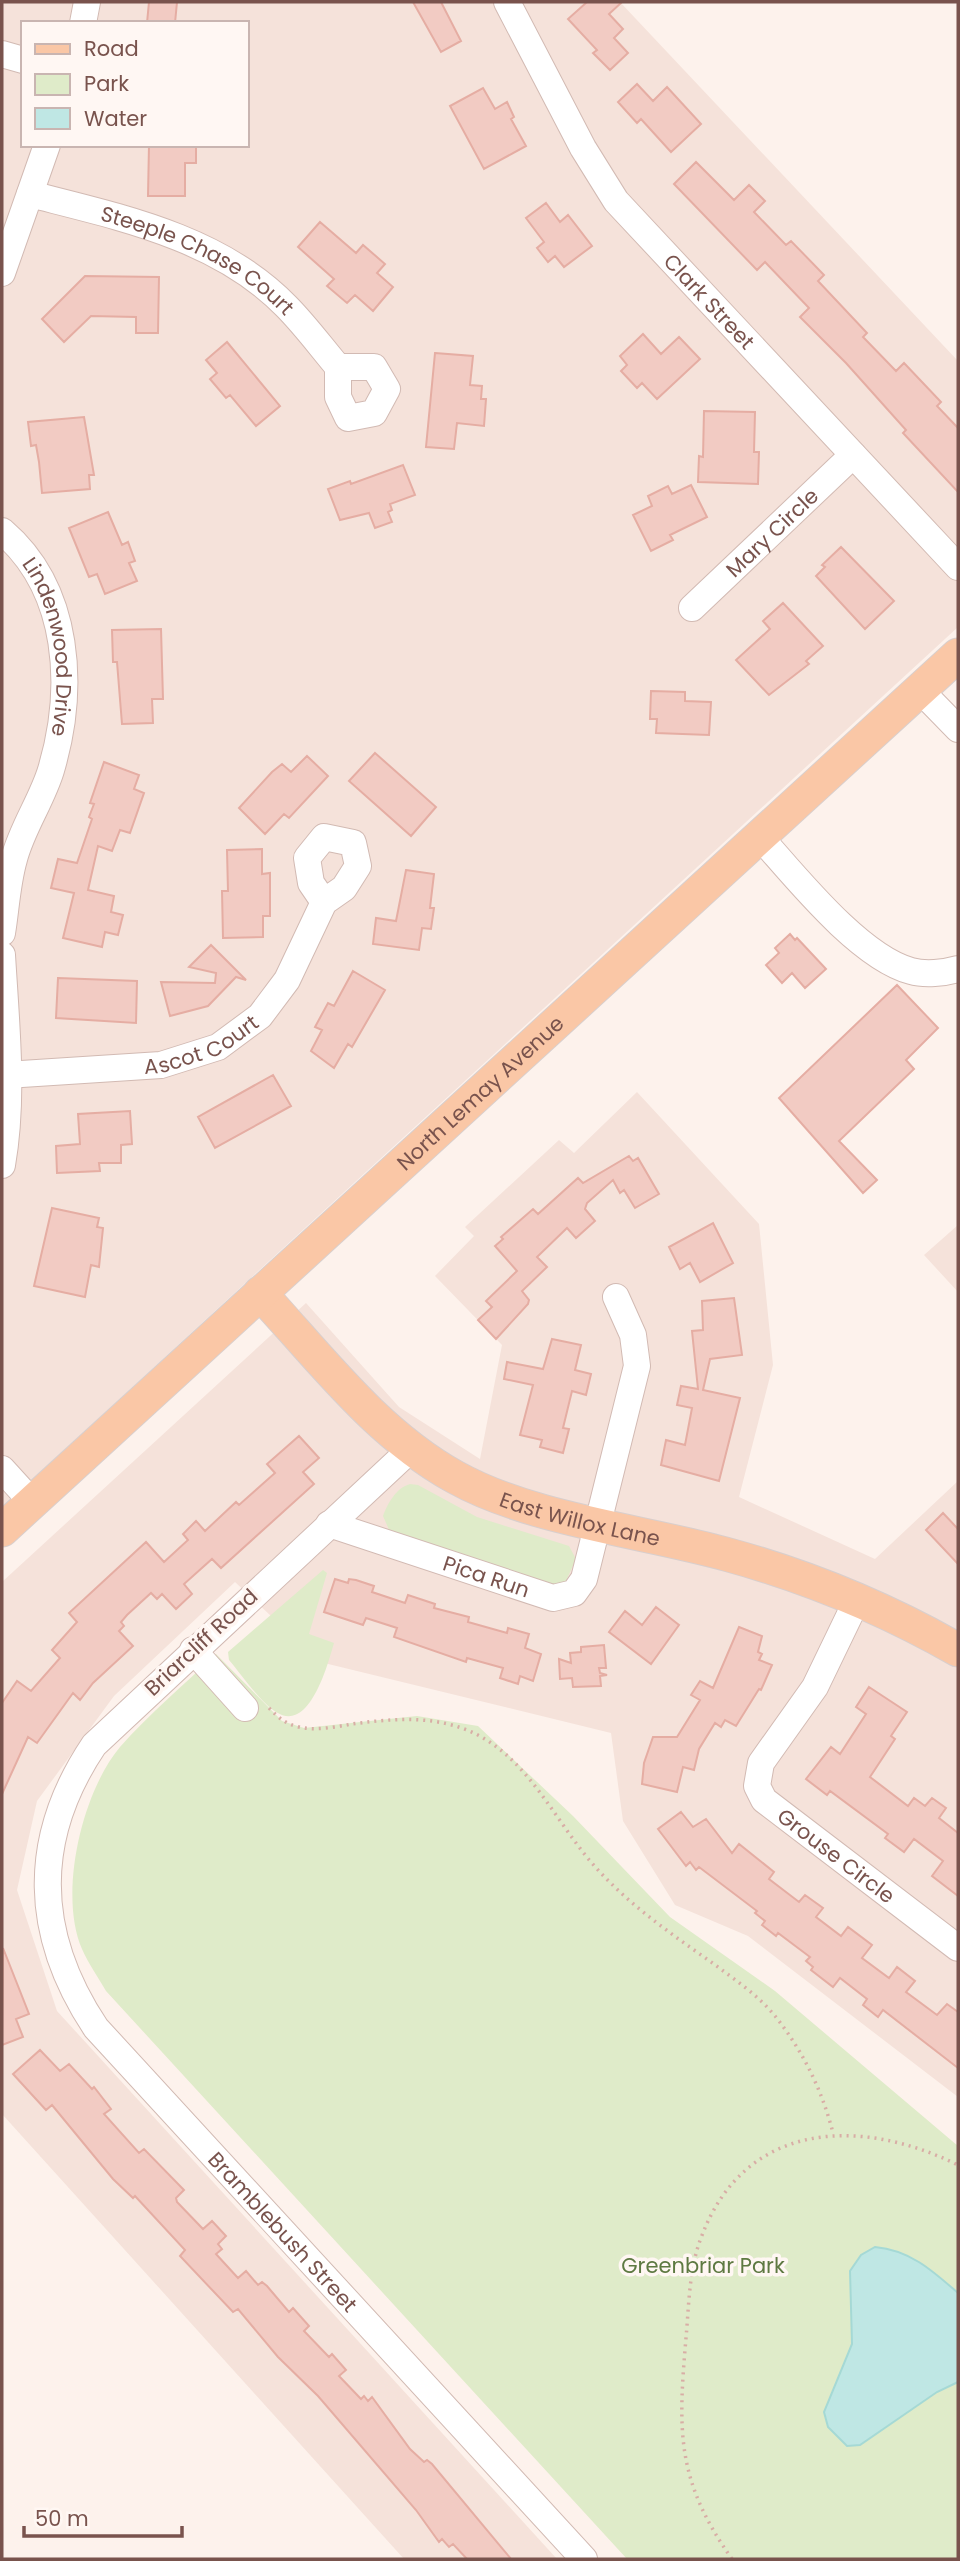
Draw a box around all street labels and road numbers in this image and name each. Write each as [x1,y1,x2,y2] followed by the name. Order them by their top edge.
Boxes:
[98,198,301,321] street label: Steeple Chase Court
[657,247,762,355] street label: Clark Street
[719,481,824,583] street label: Mary Circle
[16,551,79,739] street label: Lindenwood Drive
[143,1008,264,1081] street label: Ascot Court
[390,1009,570,1176] street label: North Lemay Avenue
[496,1484,663,1553] street label: East Willox Lane
[440,1548,534,1604] street label: Pica Run
[138,1582,264,1702] street label: Briarcliff Road
[772,1801,901,1910] street label: Grouse Circle
[202,2145,364,2318] street label: Bramblebush Street

